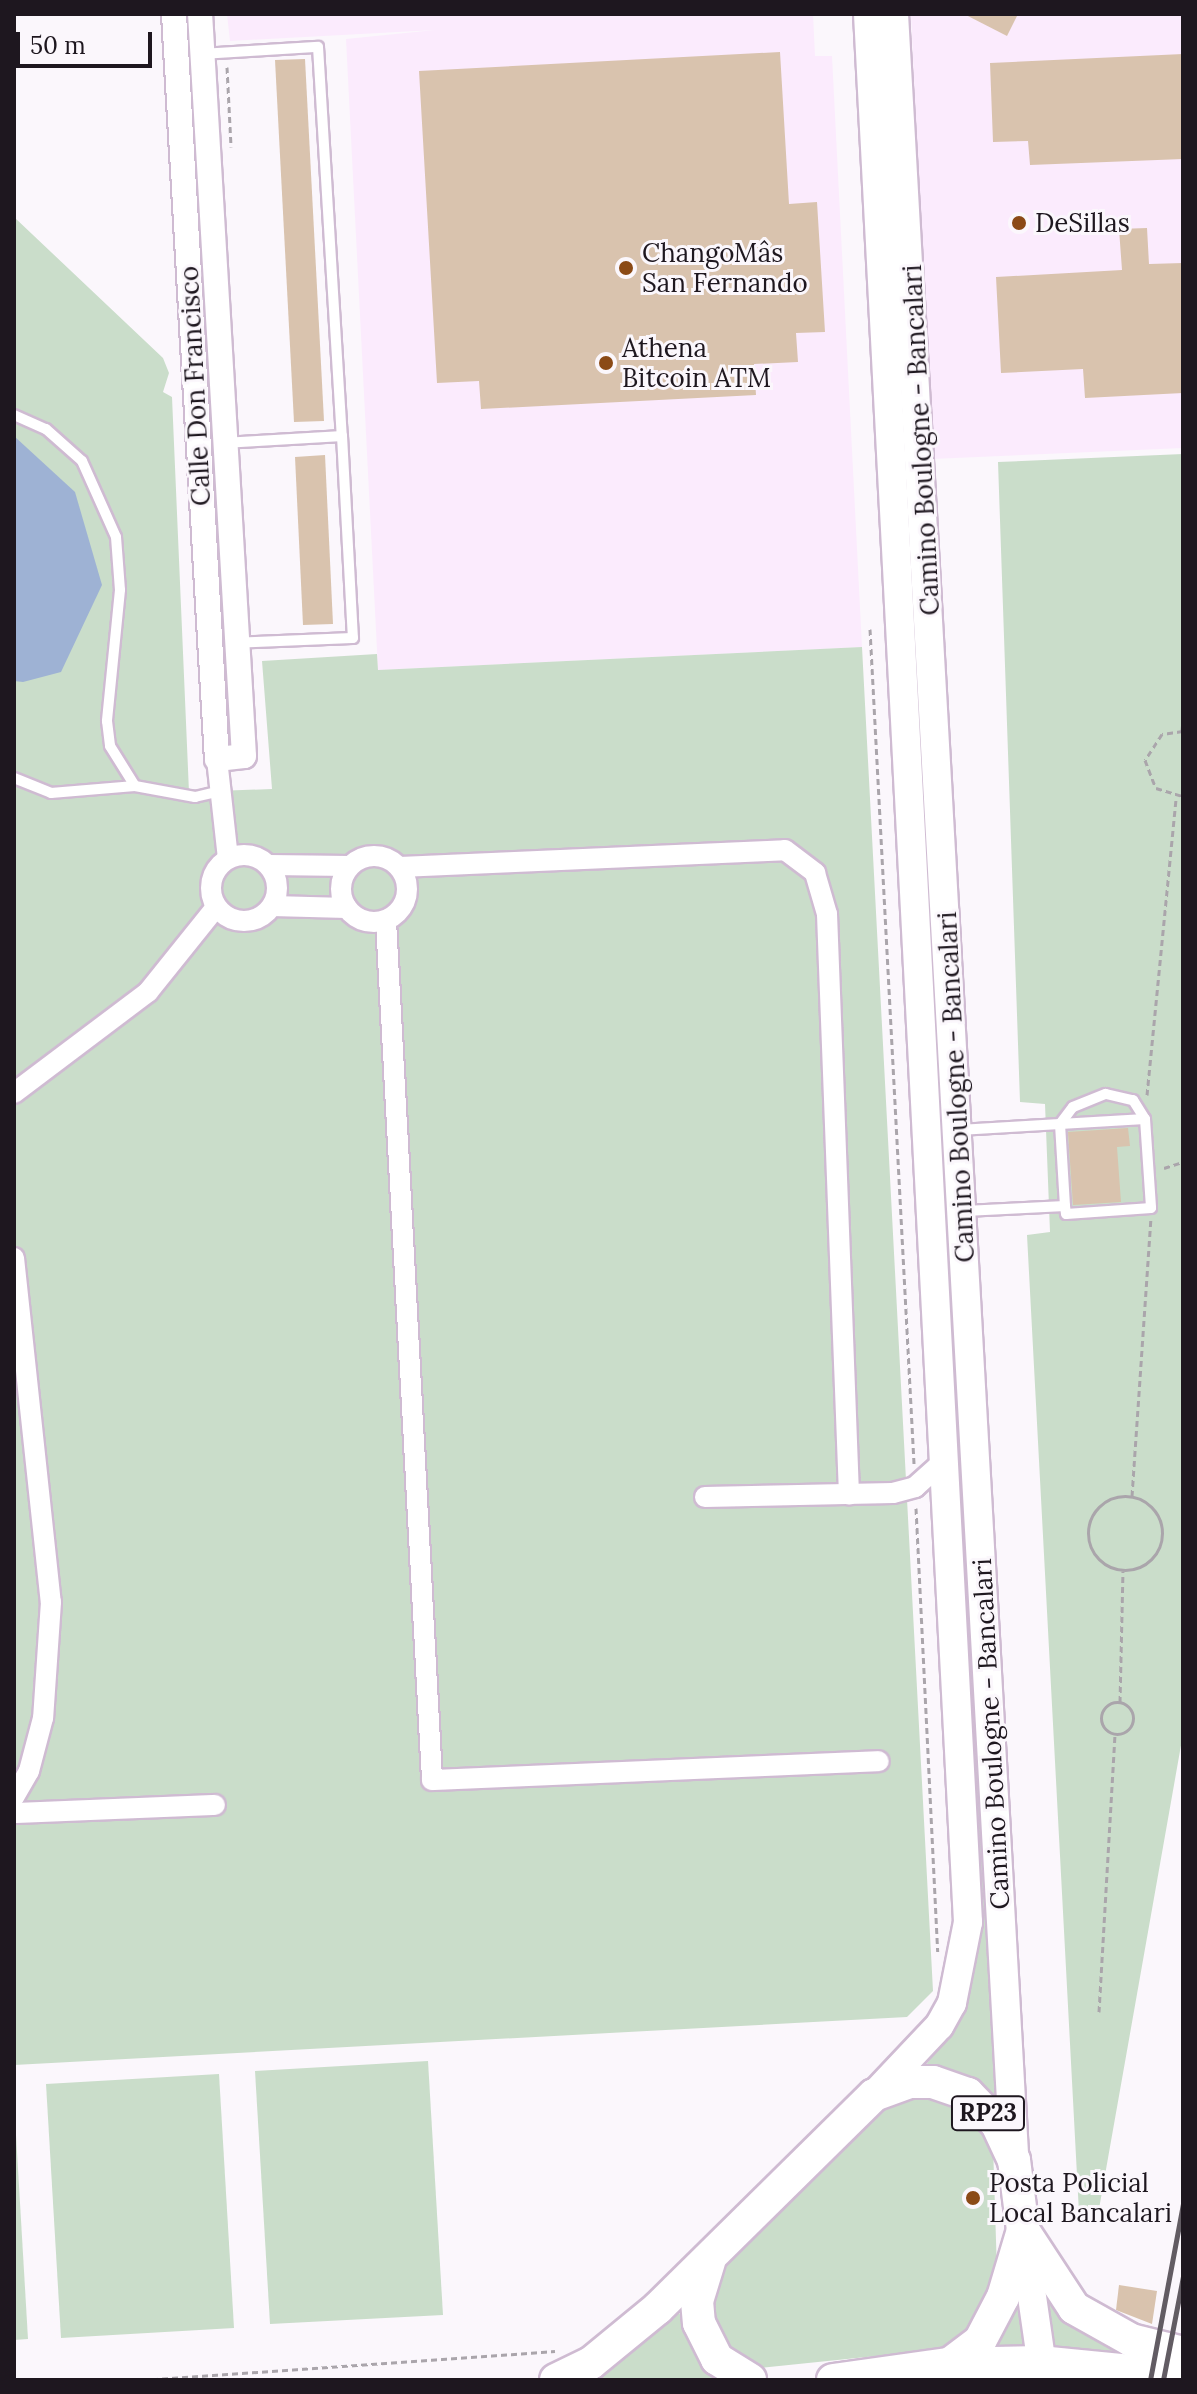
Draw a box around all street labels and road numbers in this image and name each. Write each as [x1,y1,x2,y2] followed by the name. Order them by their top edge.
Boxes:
[896,264,946,616] street label: Camino Boulogne - Bancalari
[173,265,217,507] street label: Calle Don Francisco
[931,911,981,1263] street label: Camino Boulogne - Bancalari
[966,1558,1016,1910] street label: Camino Boulogne - Bancalari
[950,2093,1026,2133] road number: RP23

